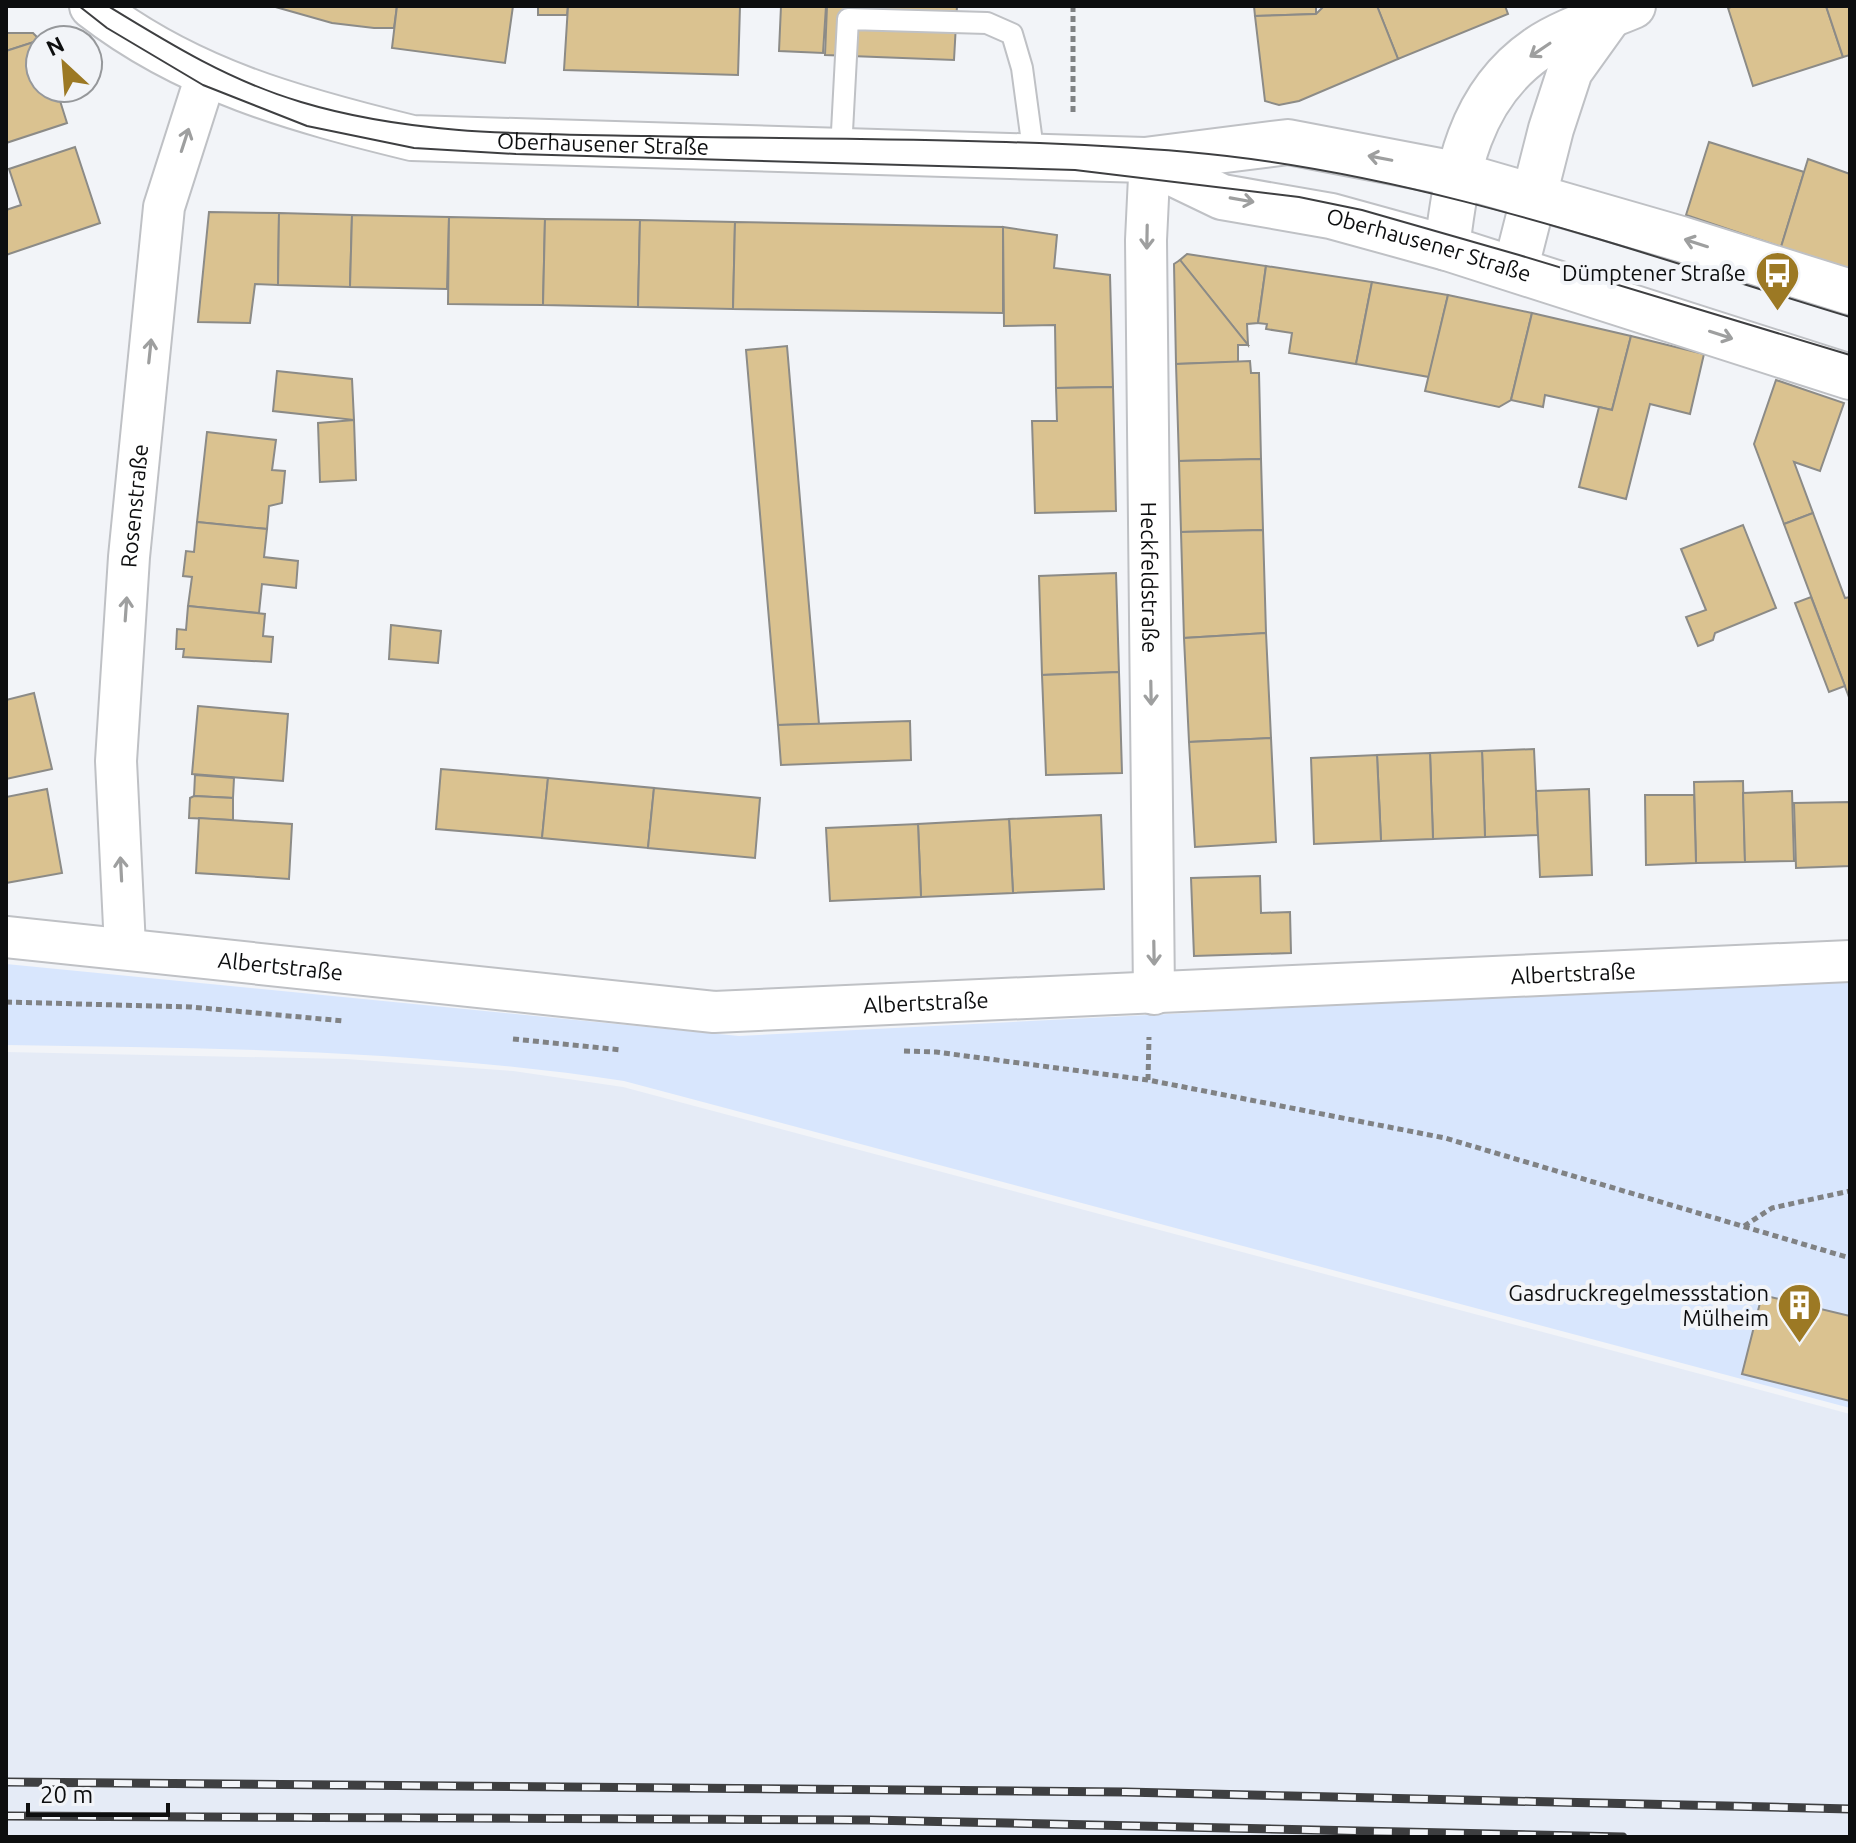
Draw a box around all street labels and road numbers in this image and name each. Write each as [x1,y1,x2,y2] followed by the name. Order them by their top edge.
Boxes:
[497,128,709,159] street label: Oberhausener Straße
[1324,202,1534,286] street label: Oberhausener Straße
[115,443,152,568] street label: Rosenstraße
[1137,502,1163,653] street label: Heckfeldstraße
[217,947,344,985] street label: Albertstraße
[1510,958,1636,988] street label: Albertstraße
[863,987,989,1017] street label: Albertstraße

